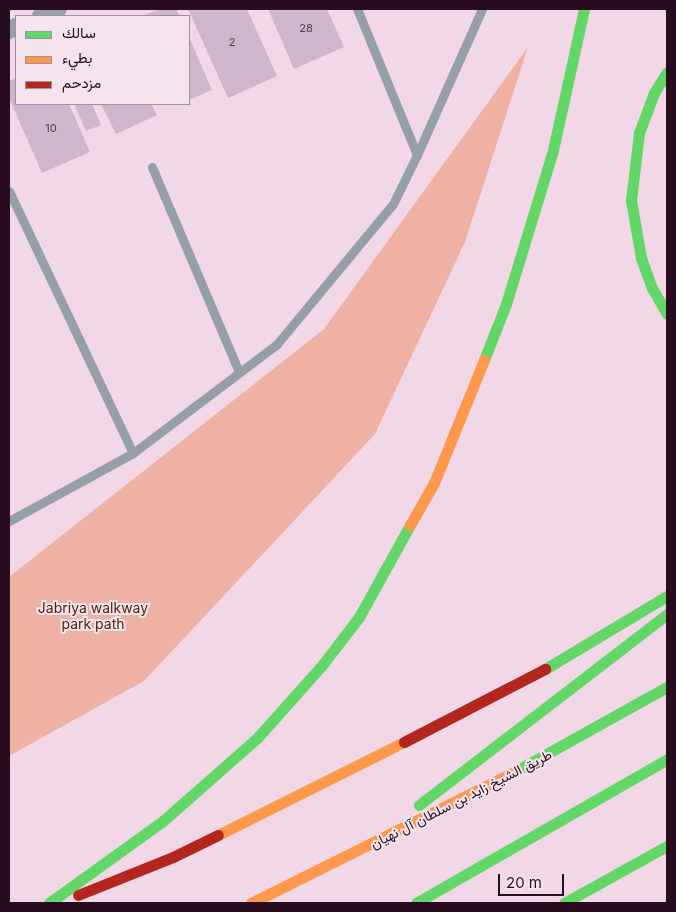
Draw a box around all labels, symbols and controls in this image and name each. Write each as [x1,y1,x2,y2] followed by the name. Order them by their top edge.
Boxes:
[15,15,190,105] legend
[299,21,313,35] house number: 28
[62,23,96,42] text: سالك
[229,35,235,49] house number: 2
[62,48,92,67] text: بطيء
[62,73,101,92] text: مزدحم
[45,121,57,135] house number: 10
[38,600,148,632] park label: Jabriya walkway park path
[367,746,555,852] street label: طريق الشيخ زايد بن سلطان آل نهيان
[501,864,567,896] scale bar
[506,873,542,892] text: 20 m

